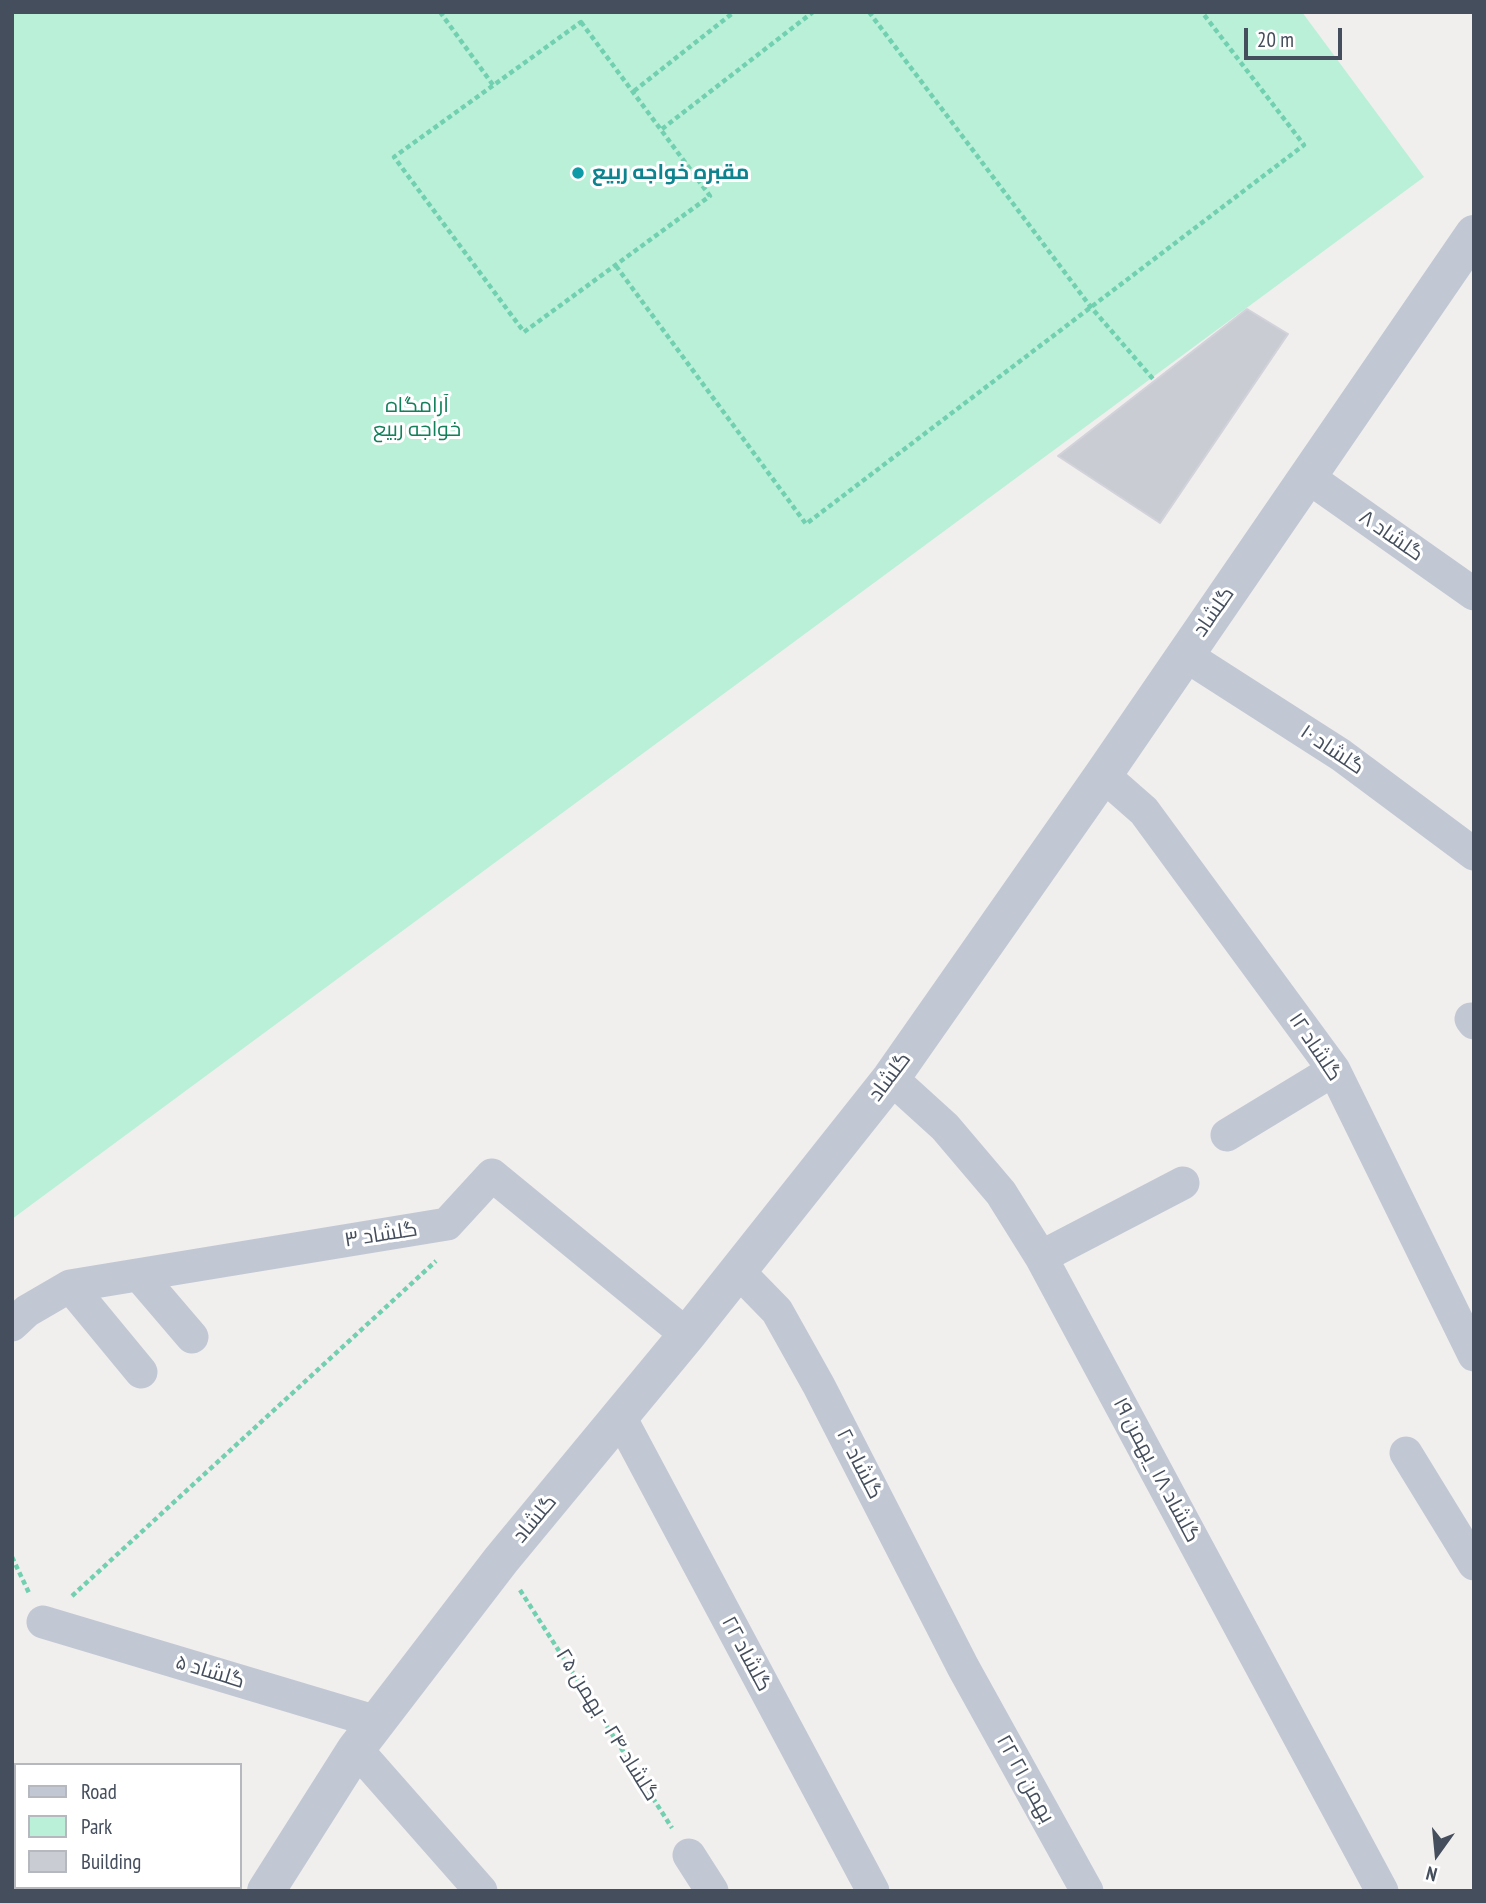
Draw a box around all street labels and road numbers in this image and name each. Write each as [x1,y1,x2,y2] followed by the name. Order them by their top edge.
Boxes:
[1354,505,1428,567] street label: گلشاد ۸
[1188,582,1240,642] street label: گلشاد
[1295,720,1369,780] street label: گلشاد ۱۰
[1283,1008,1347,1086] street label: گلشاد ۱۲
[863,1047,917,1107] street label: گلشاد
[343,1217,419,1253] street label: گلشاد ۳
[1107,1393,1205,1547] street label: گلشاد ۱۸ _بهمن ۱۹
[831,1425,887,1503] street label: گلشاد ۲۰
[508,1490,562,1548] street label: گلشاد
[716,1612,776,1696] street label: گلشاد ۲۲
[550,1644,664,1806] street label: گلشاد ۲۴ - بهمن ۲۵
[172,1650,248,1694] street label: گلشاد ۵
[990,1731,1060,1827] street label: ۲۲ بهمن ۲۱

